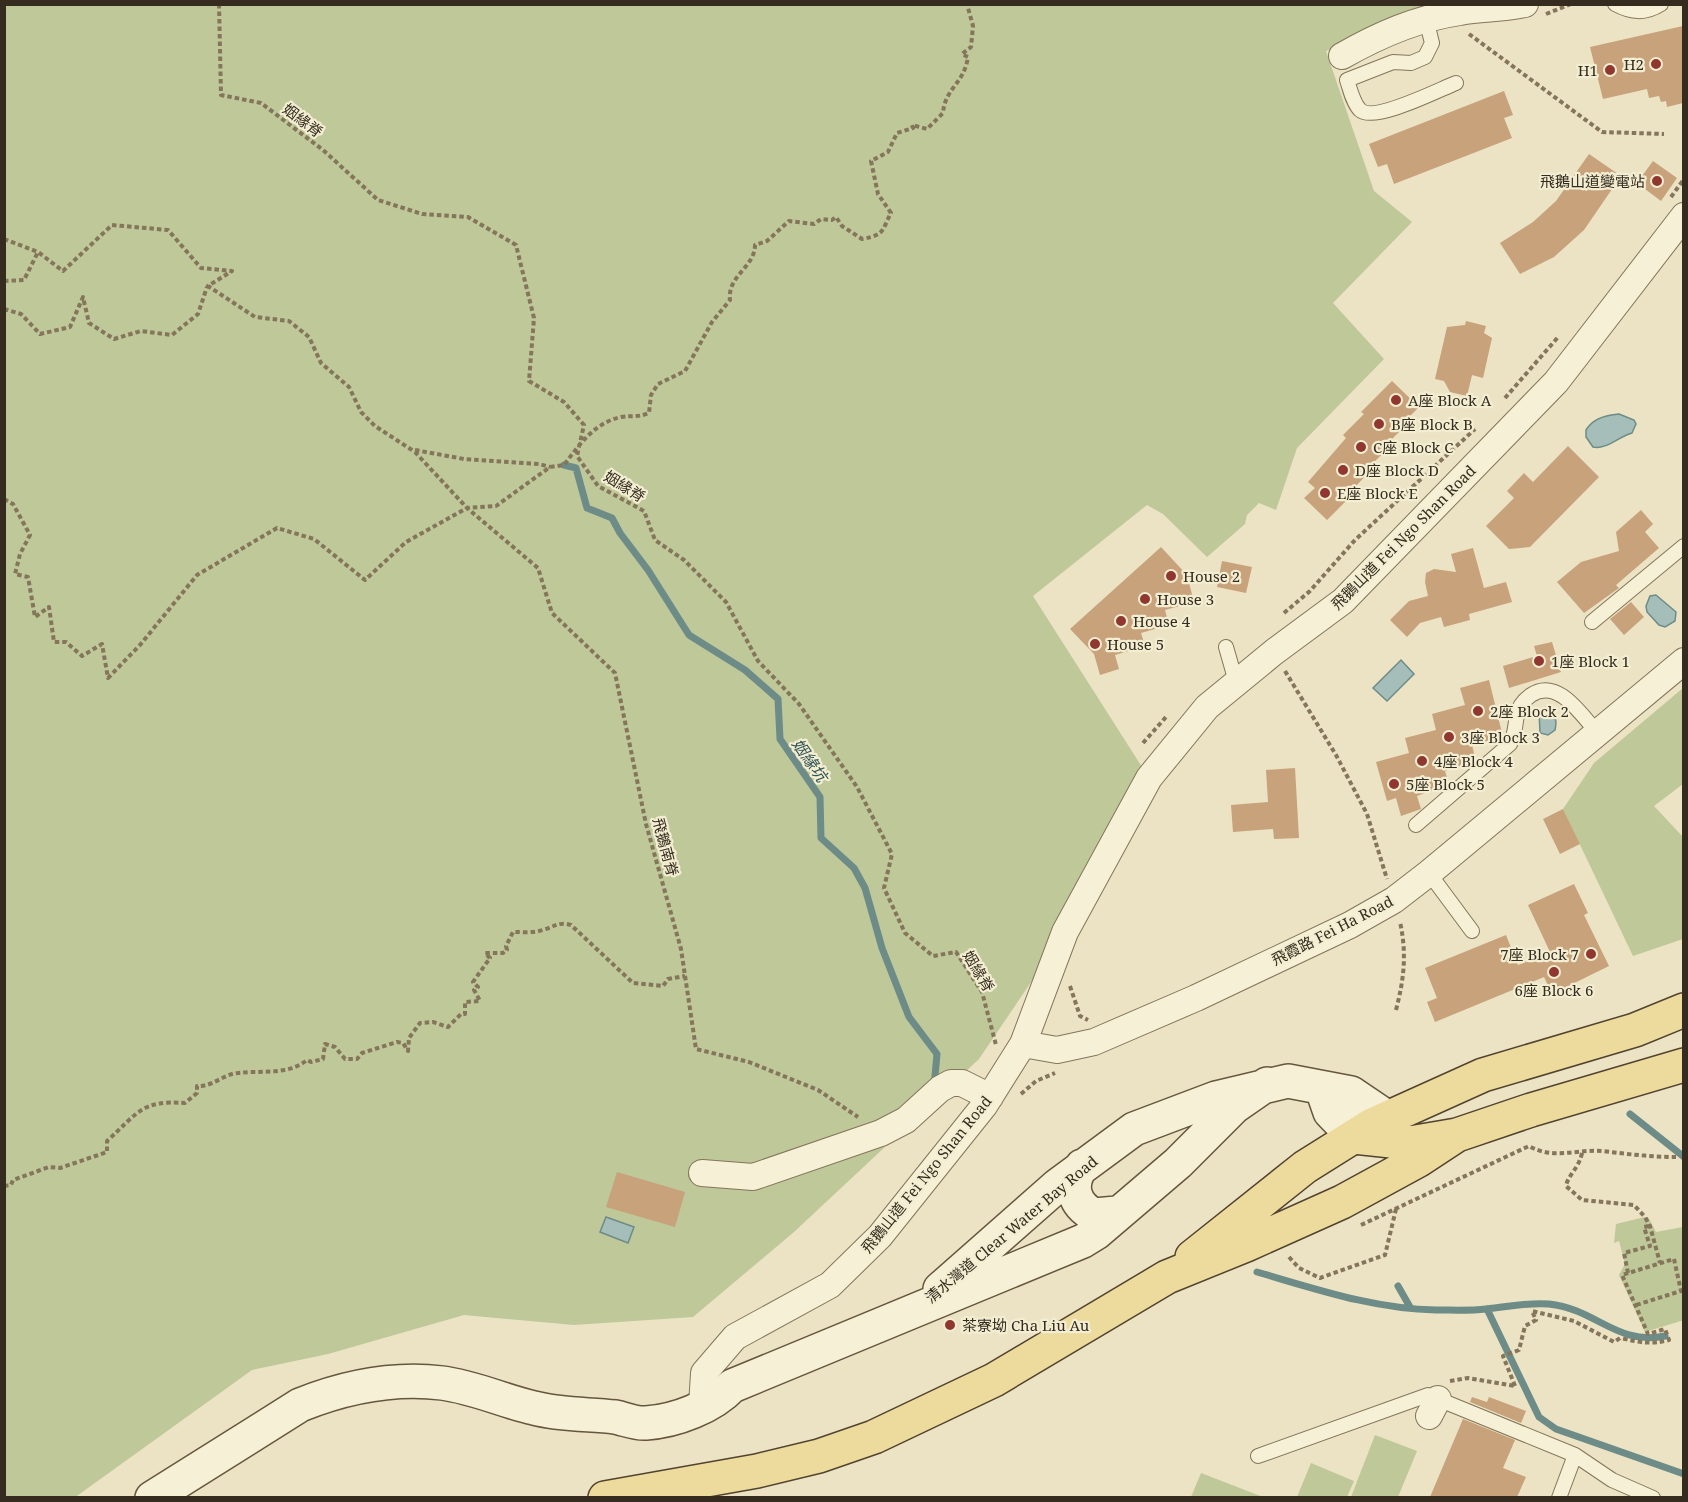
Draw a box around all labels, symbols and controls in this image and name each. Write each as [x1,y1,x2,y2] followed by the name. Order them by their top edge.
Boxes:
[1624,54,1644,74] place label: H2
[1649,57,1663,71] marker: H2
[1578,60,1598,80] place label: H1
[1603,63,1617,77] marker: H1
[279,98,327,142] street label: 姻緣脊
[1540,171,1645,191] place label: 飛鵝山道變電站
[1650,174,1664,188] marker: 飛鵝山道變電站
[1408,390,1492,410] place label: A座 Block A
[1389,393,1403,407] marker: A座 Block A
[1391,414,1473,434] place label: B座 Block B
[1372,417,1386,431] marker: B座 Block B
[1373,437,1454,457] place label: C座 Block C
[1354,440,1368,454] marker: C座 Block C
[1326,460,1480,614] street label: 飛鵝山道 Fei Ngo Shan Road
[1355,460,1439,480] place label: D座 Block D
[1336,463,1350,477] marker: D座 Block D
[601,466,649,506] street label: 姻緣脊
[1337,483,1418,503] place label: E座 Block E
[1318,486,1332,500] marker: E座 Block E
[1183,566,1240,586] place label: House 2
[1164,569,1178,583] marker: House 2
[1157,589,1214,609] place label: House 3
[1138,592,1152,606] marker: House 3
[1133,611,1191,631] place label: House 4
[1114,614,1128,628] marker: House 4
[1107,634,1164,654] place label: House 5
[1088,637,1102,651] marker: House 5
[1551,651,1630,671] place label: 1座 Block 1
[1532,654,1546,668] marker: 1座 Block 1
[1490,701,1569,721] place label: 2座 Block 2
[1471,704,1485,718] marker: 2座 Block 2
[1461,727,1540,747] place label: 3座 Block 3
[1442,730,1456,744] marker: 3座 Block 3
[787,734,834,788] water label: 姻緣坑
[1434,751,1513,771] place label: 4座 Block 4
[1415,754,1429,768] marker: 4座 Block 4
[1406,774,1485,794] place label: 5座 Block 5
[1387,777,1401,791] marker: 5座 Block 5
[649,815,683,879] street label: 飛鵝南脊
[1268,891,1396,969] street label: 飛霞路 Fei Ha Road
[1500,944,1579,964] place label: 7座 Block 7
[959,947,999,995] street label: 姻緣脊
[1584,947,1598,961] marker: 7座 Block 7
[1547,965,1561,979] marker: 6座 Block 6
[1515,980,1593,1000] place label: 6座 Block 6
[856,1091,996,1257] street label: 飛鵝山道 Fei Ngo Shan Road
[921,1151,1101,1307] street label: 清水灣道 Clear Water Bay Road
[962,1315,1090,1335] place label: 茶寮坳 Cha Liu Au
[943,1318,957,1332] marker: 茶寮坳 Cha Liu Au

